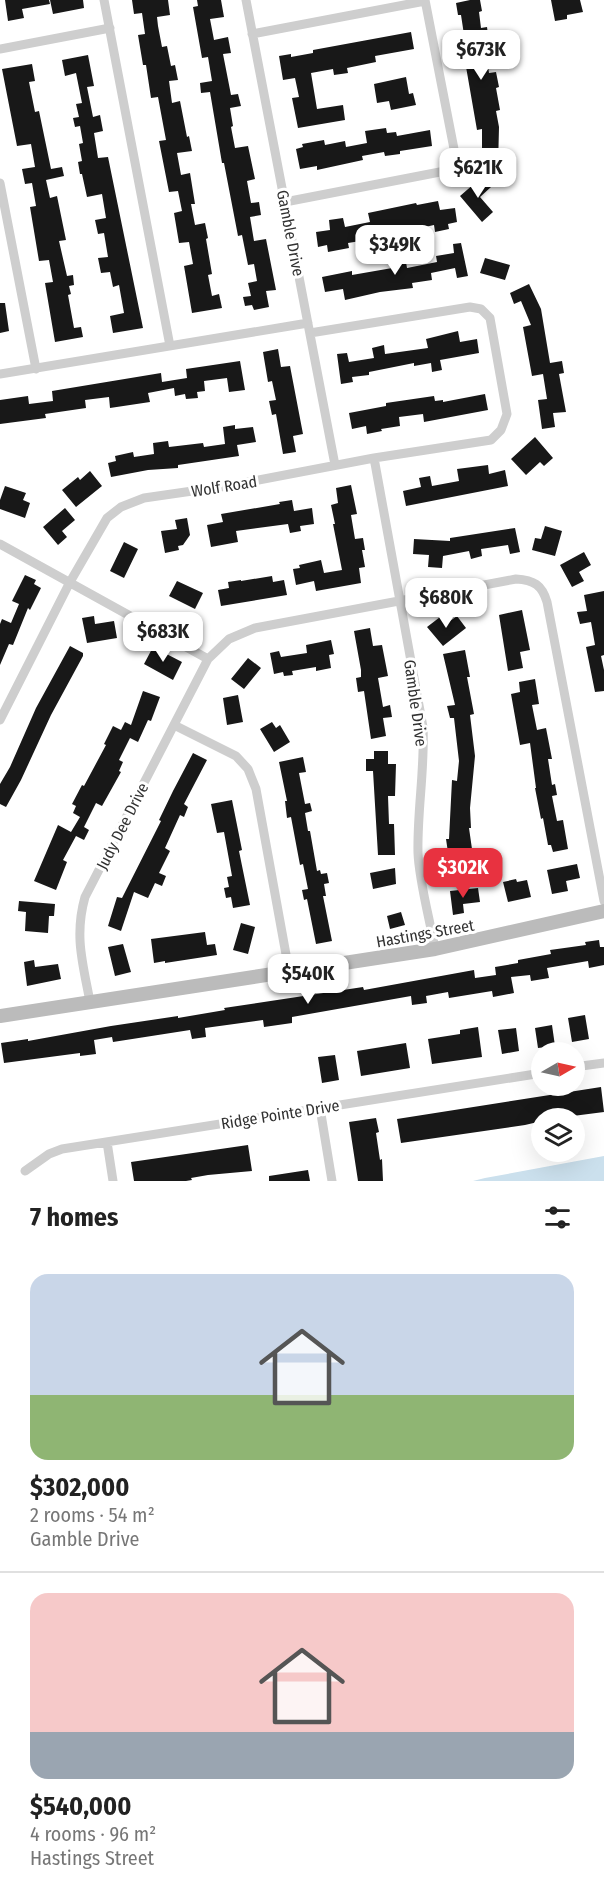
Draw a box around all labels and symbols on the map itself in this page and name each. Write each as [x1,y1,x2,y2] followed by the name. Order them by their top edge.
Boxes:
[439,30,523,81] pin: $673K
[436,148,520,199] pin: $621K
[273,188,308,278] street label: Gamble Drive
[353,225,437,276] pin: $349K
[190,472,258,501] street label: Wolf Road
[404,578,488,629] pin: $680K
[121,612,205,663] pin: $683K
[400,658,431,748] street label: Gamble Drive
[92,780,153,873] street label: Judy Dee Drive
[421,848,505,899] pin: $302K
[375,915,476,951] street label: Hastings Street
[266,954,350,1005] pin: $540K
[531,1042,585,1096] north arrow
[220,1096,341,1133] street label: Ridge Pointe Drive

